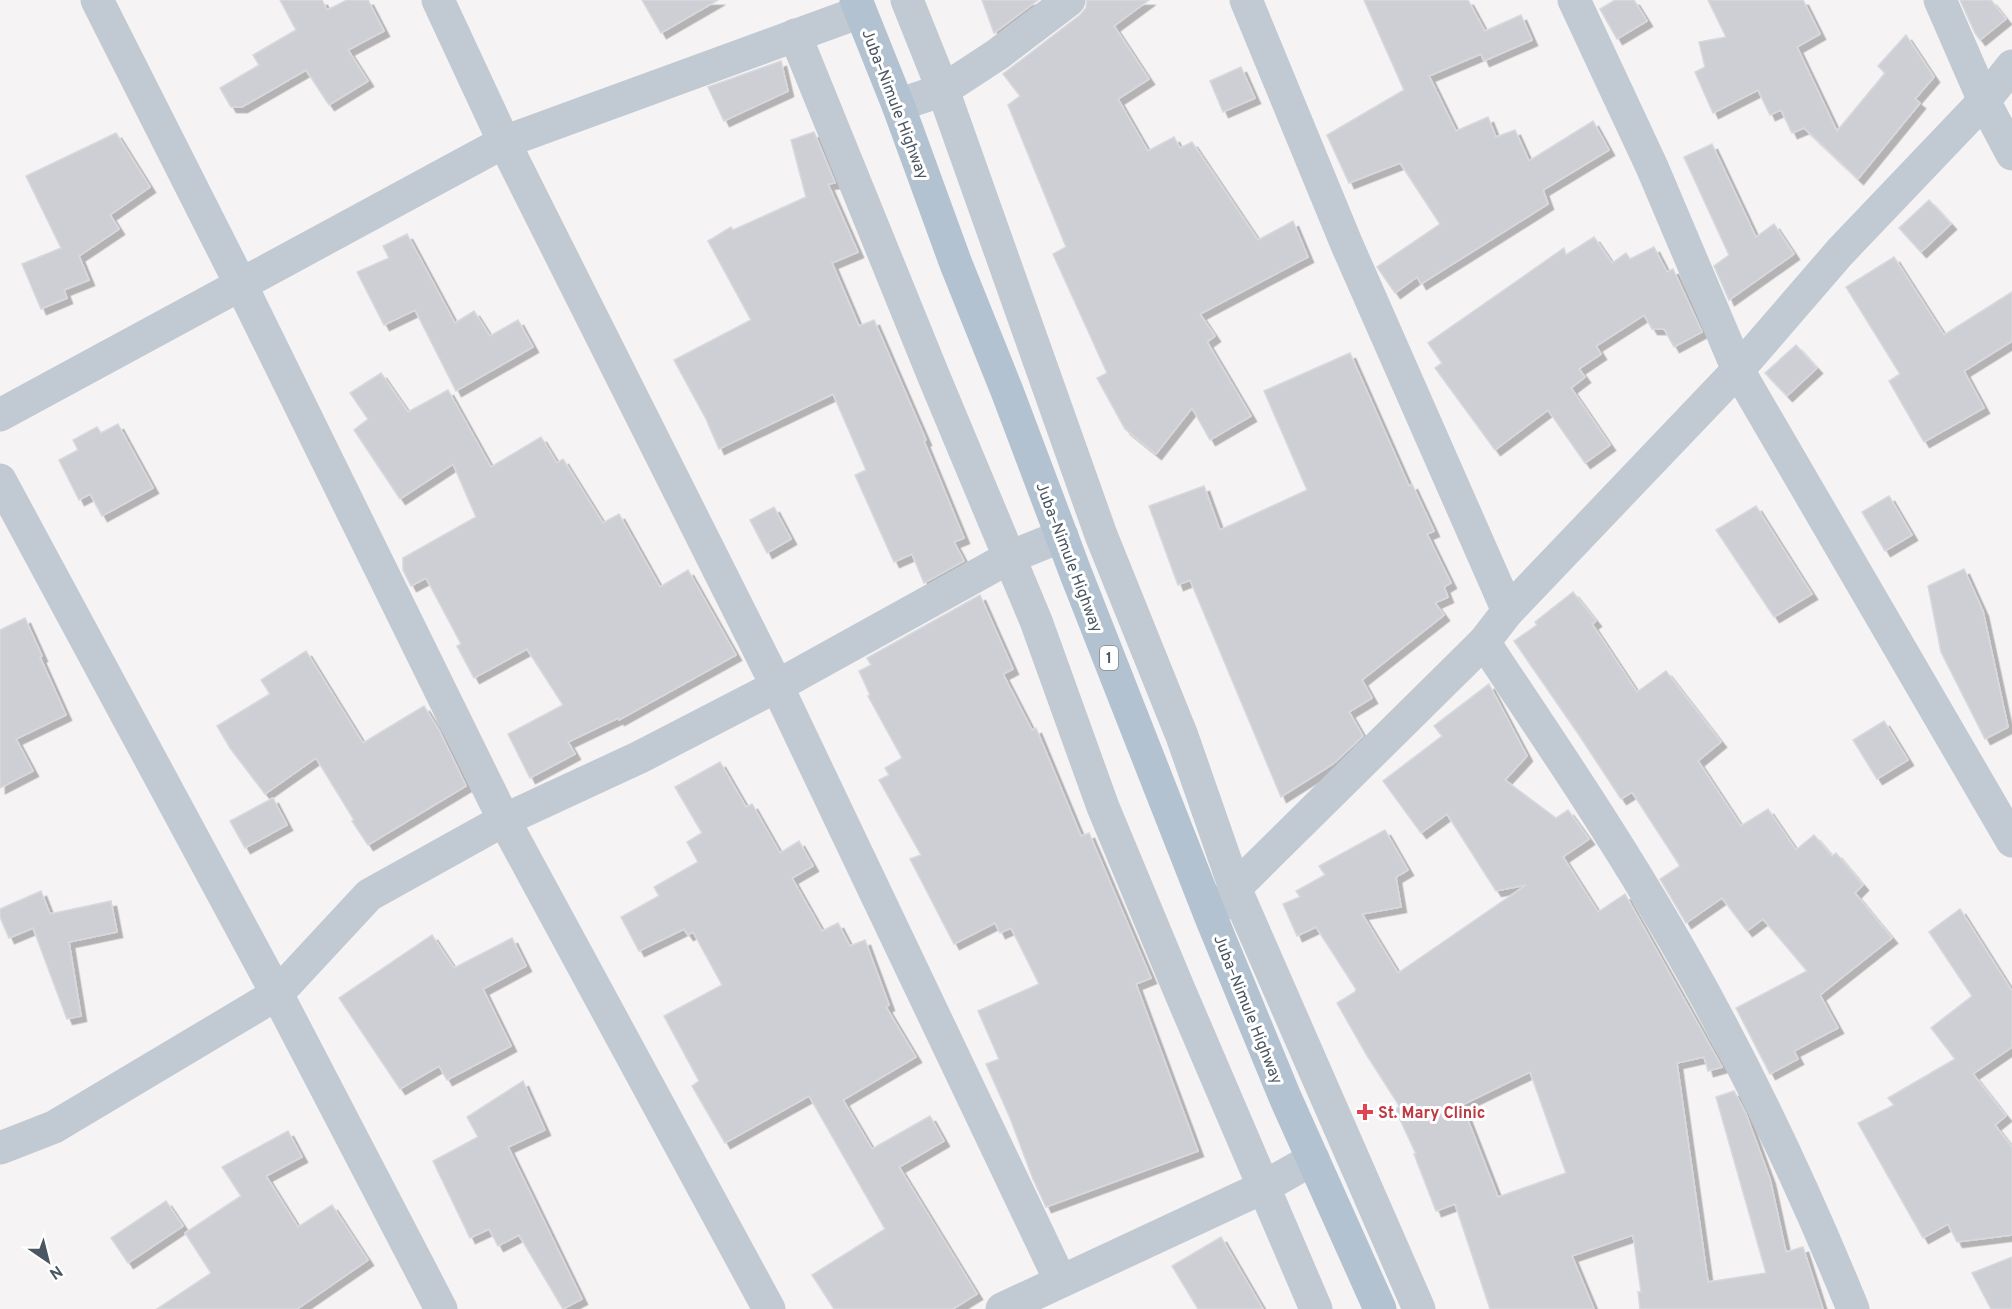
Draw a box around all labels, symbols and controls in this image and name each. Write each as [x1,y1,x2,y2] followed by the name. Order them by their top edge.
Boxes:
[856,27,932,183] street label: Juba–Nimule Highway
[1030,480,1106,636] street label: Juba–Nimule Highway
[1100,646,1118,670] road number: 1
[1208,932,1286,1087] street label: Juba–Nimule Highway
[1356,1103,1374,1121] marker: St. Mary Clinic
[1378,1104,1485,1124] place label: St. Mary Clinic
[18,1231,78,1291] north arrow
[45,1260,66,1283] text: N

